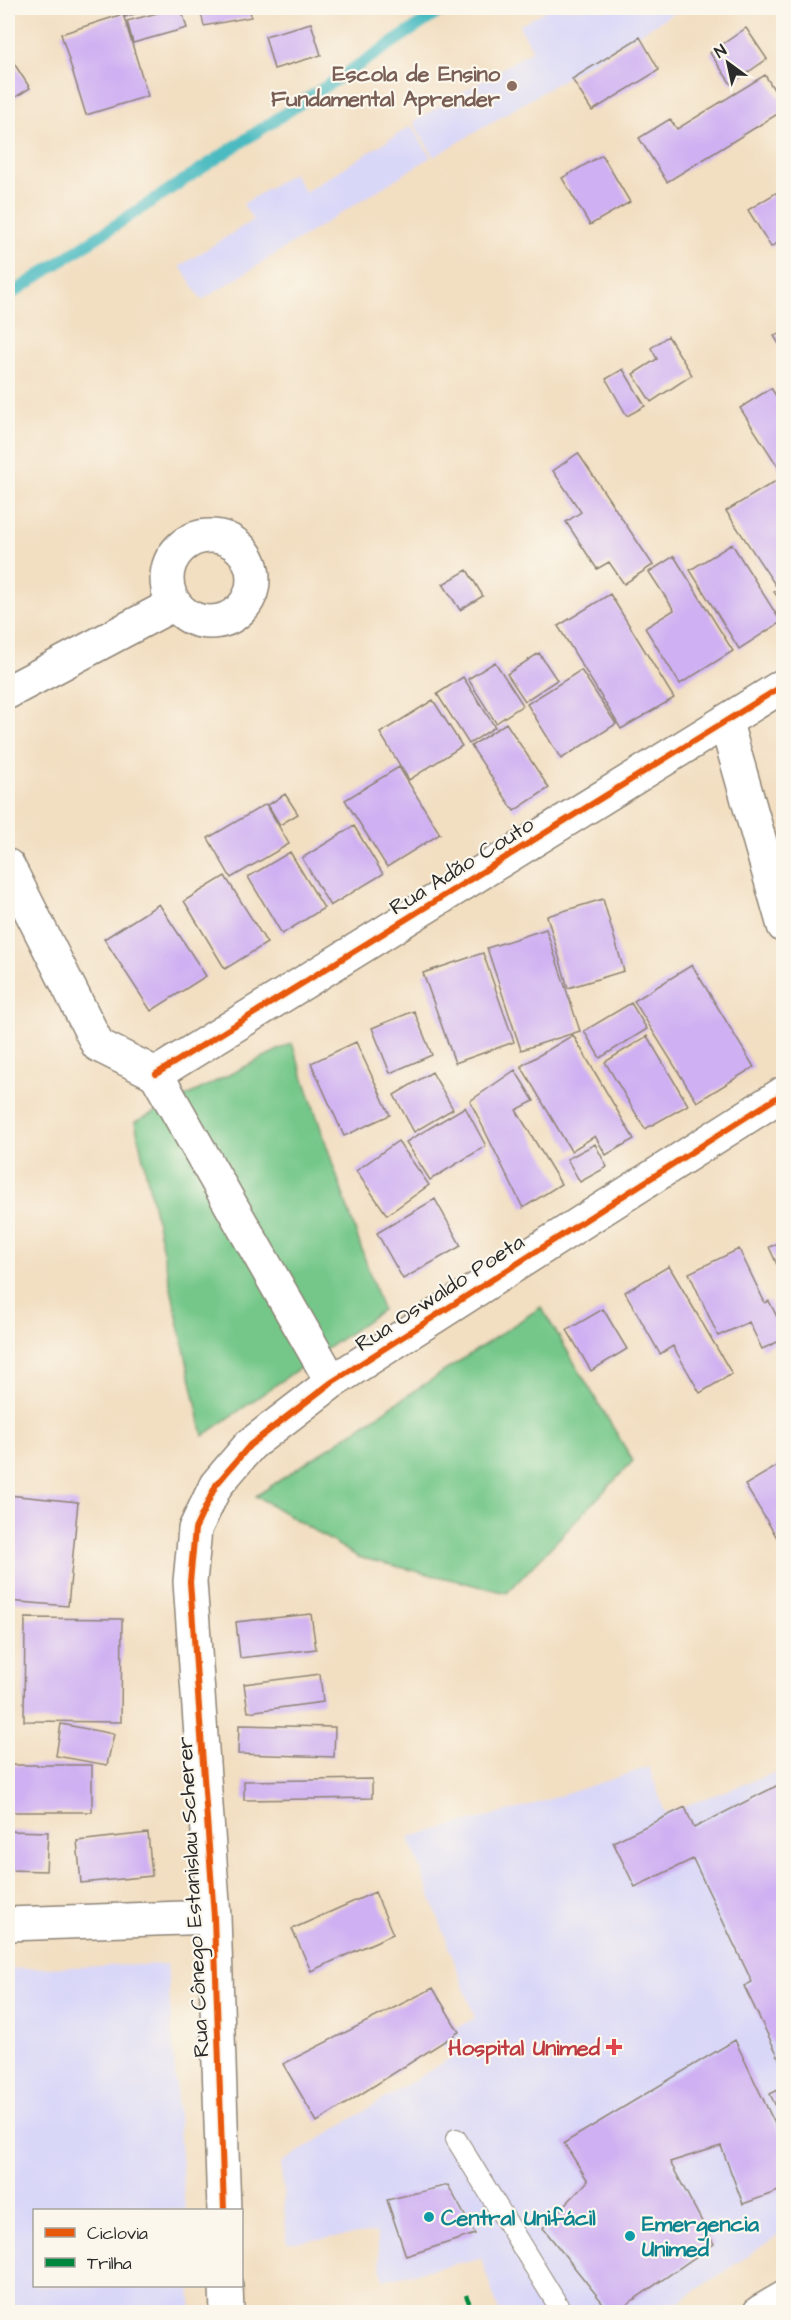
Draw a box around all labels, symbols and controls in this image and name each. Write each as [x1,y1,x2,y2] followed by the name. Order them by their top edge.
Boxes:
[698,33,758,93] north arrow
[710,39,731,63] text: N
[271,59,501,115] place label: Escola de Ensino Fundamental Aprender
[505,79,519,93] marker: Escola de Ensino Fundamental Aprender
[384,809,541,923] street label: Rua Adão Couto
[349,1227,530,1360] street label: Rua Oswaldo Poeta
[170,1736,218,2058] street label: Rua Cônego Estanislau Scherer
[448,2033,601,2064] place label: Hospital Unimed
[605,2038,623,2056] marker: Hospital Unimed
[441,2203,596,2234] place label: Central Unifácil
[33,2209,243,2287] legend
[642,2209,760,2265] place label: Emergencia Unimed
[422,2210,436,2224] marker: Central Unifácil
[87,2221,148,2246] text: Ciclovia
[623,2229,637,2243] marker: Emergencia Unimed
[87,2251,132,2276] text: Trilha

